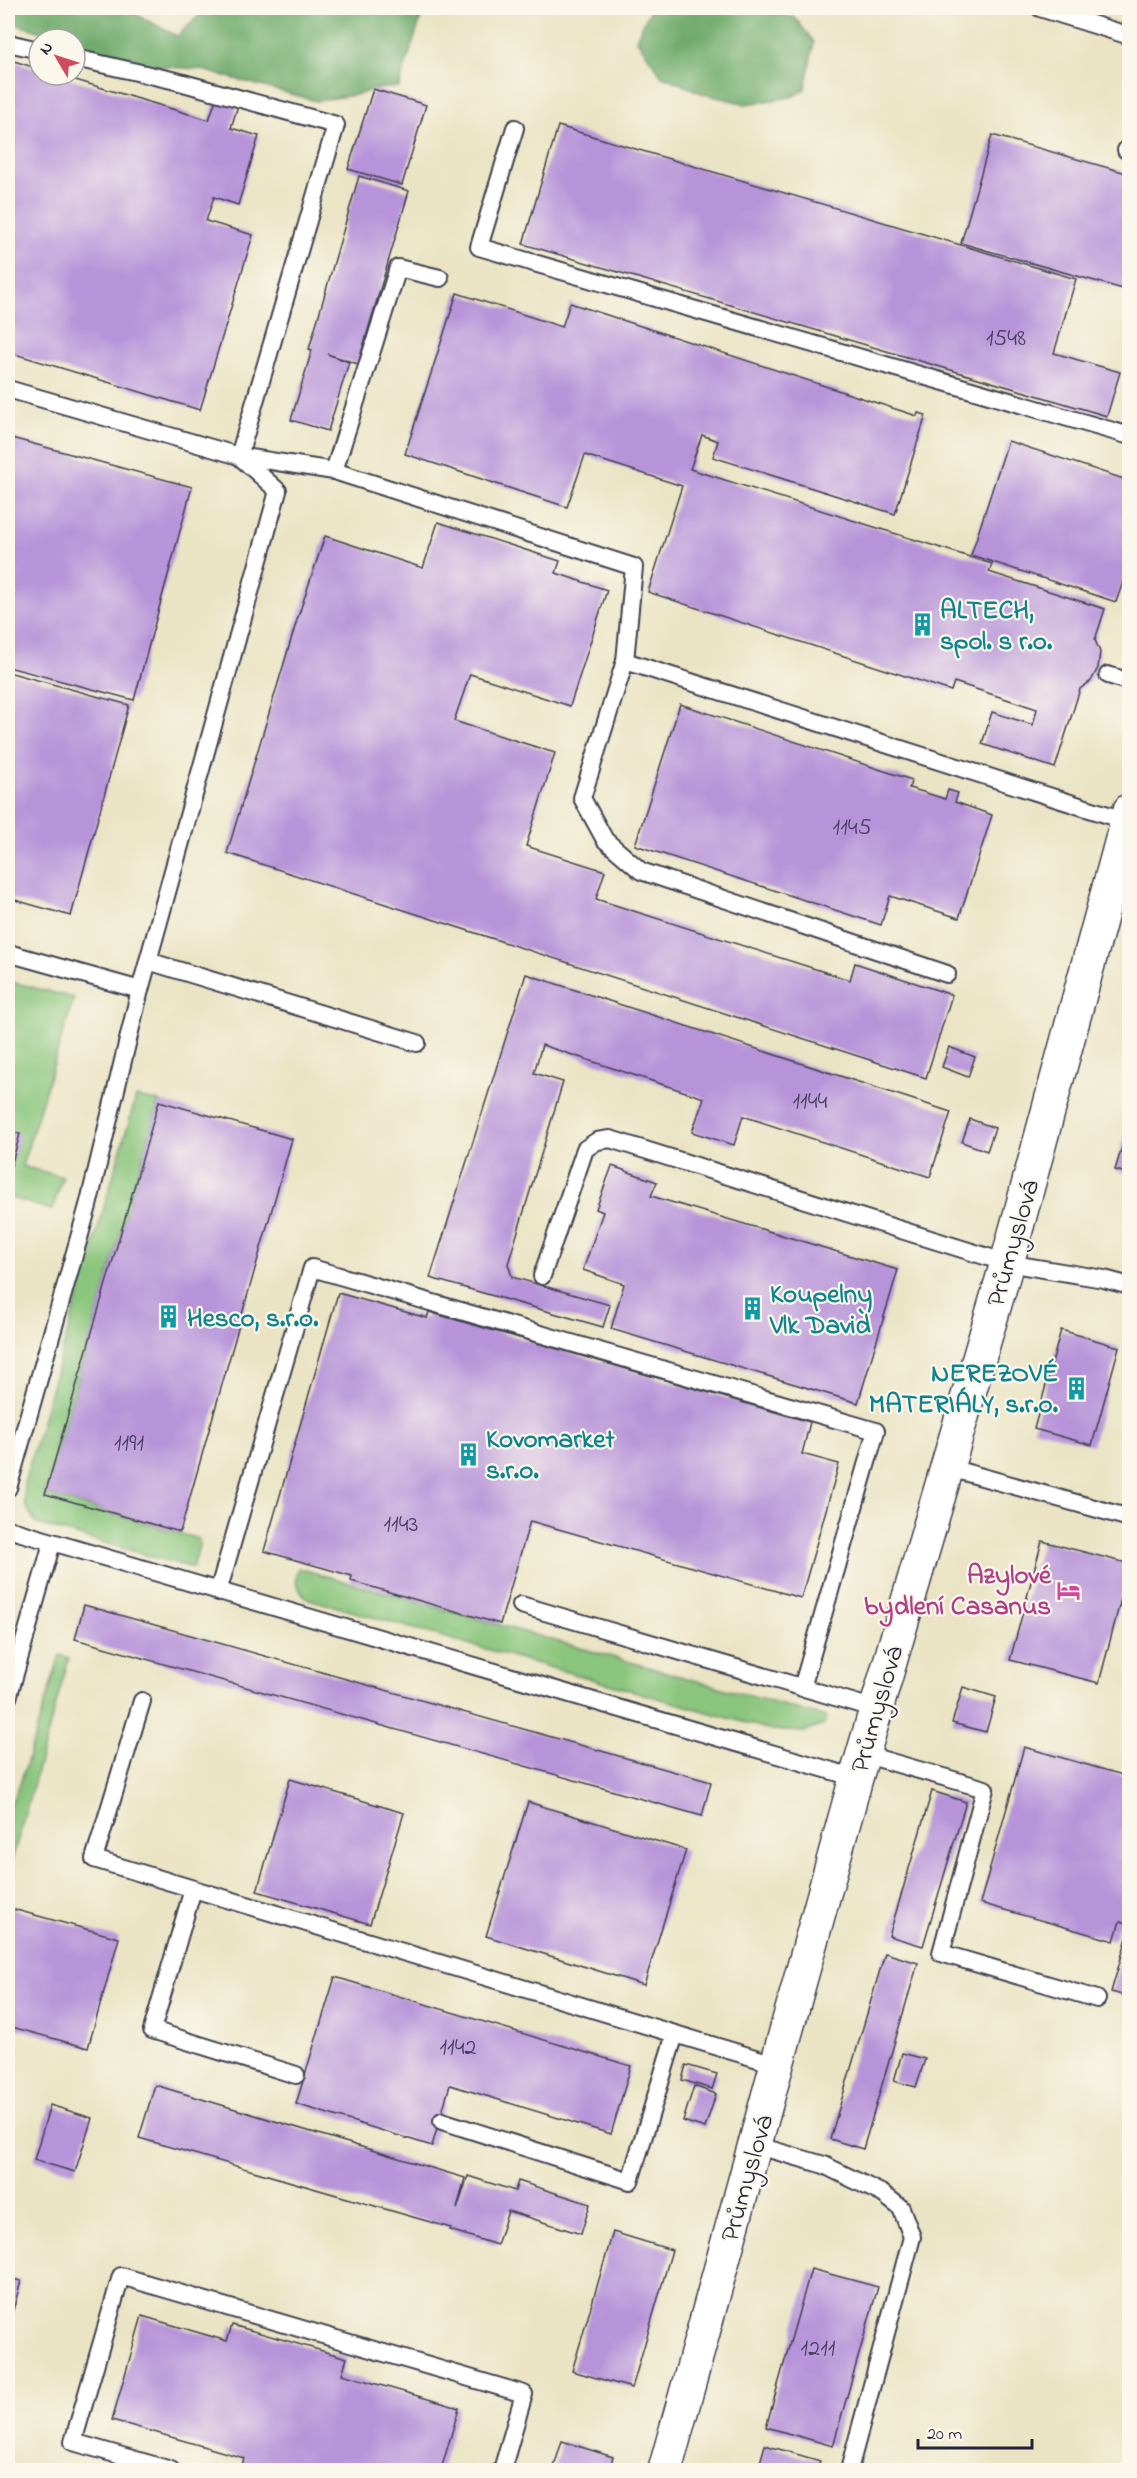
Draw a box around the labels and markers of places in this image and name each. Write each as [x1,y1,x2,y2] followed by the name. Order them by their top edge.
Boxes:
[940,592,1053,662] place label: ALTECH, spol. s r.o.
[909,612,935,638] building icon: ALTECH, spol. s r.o.
[769,1276,872,1346] place label: Koupelny Vlk David
[739,1296,765,1322] building icon: Koupelny Vlk David
[187,1300,319,1339] place label: Hesco, s.r.o.
[156,1304,182,1330] building icon: Hesco, s.r.o.
[869,1355,1058,1425] place label: NEREZOVÉ MATERIÁLY, s.r.o.
[1063,1375,1089,1401] building icon: NEREZOVÉ MATERIÁLY, s.r.o.
[486,1421,615,1491] place label: Kovomarket s.r.o.
[455,1441,481,1467] building icon: Kovomarket s.r.o.
[864,1557,1052,1627] place label: Azylové bydlení Casanus
[1056,1577,1082,1603] hotel icon: Azylové bydlení Casanus

